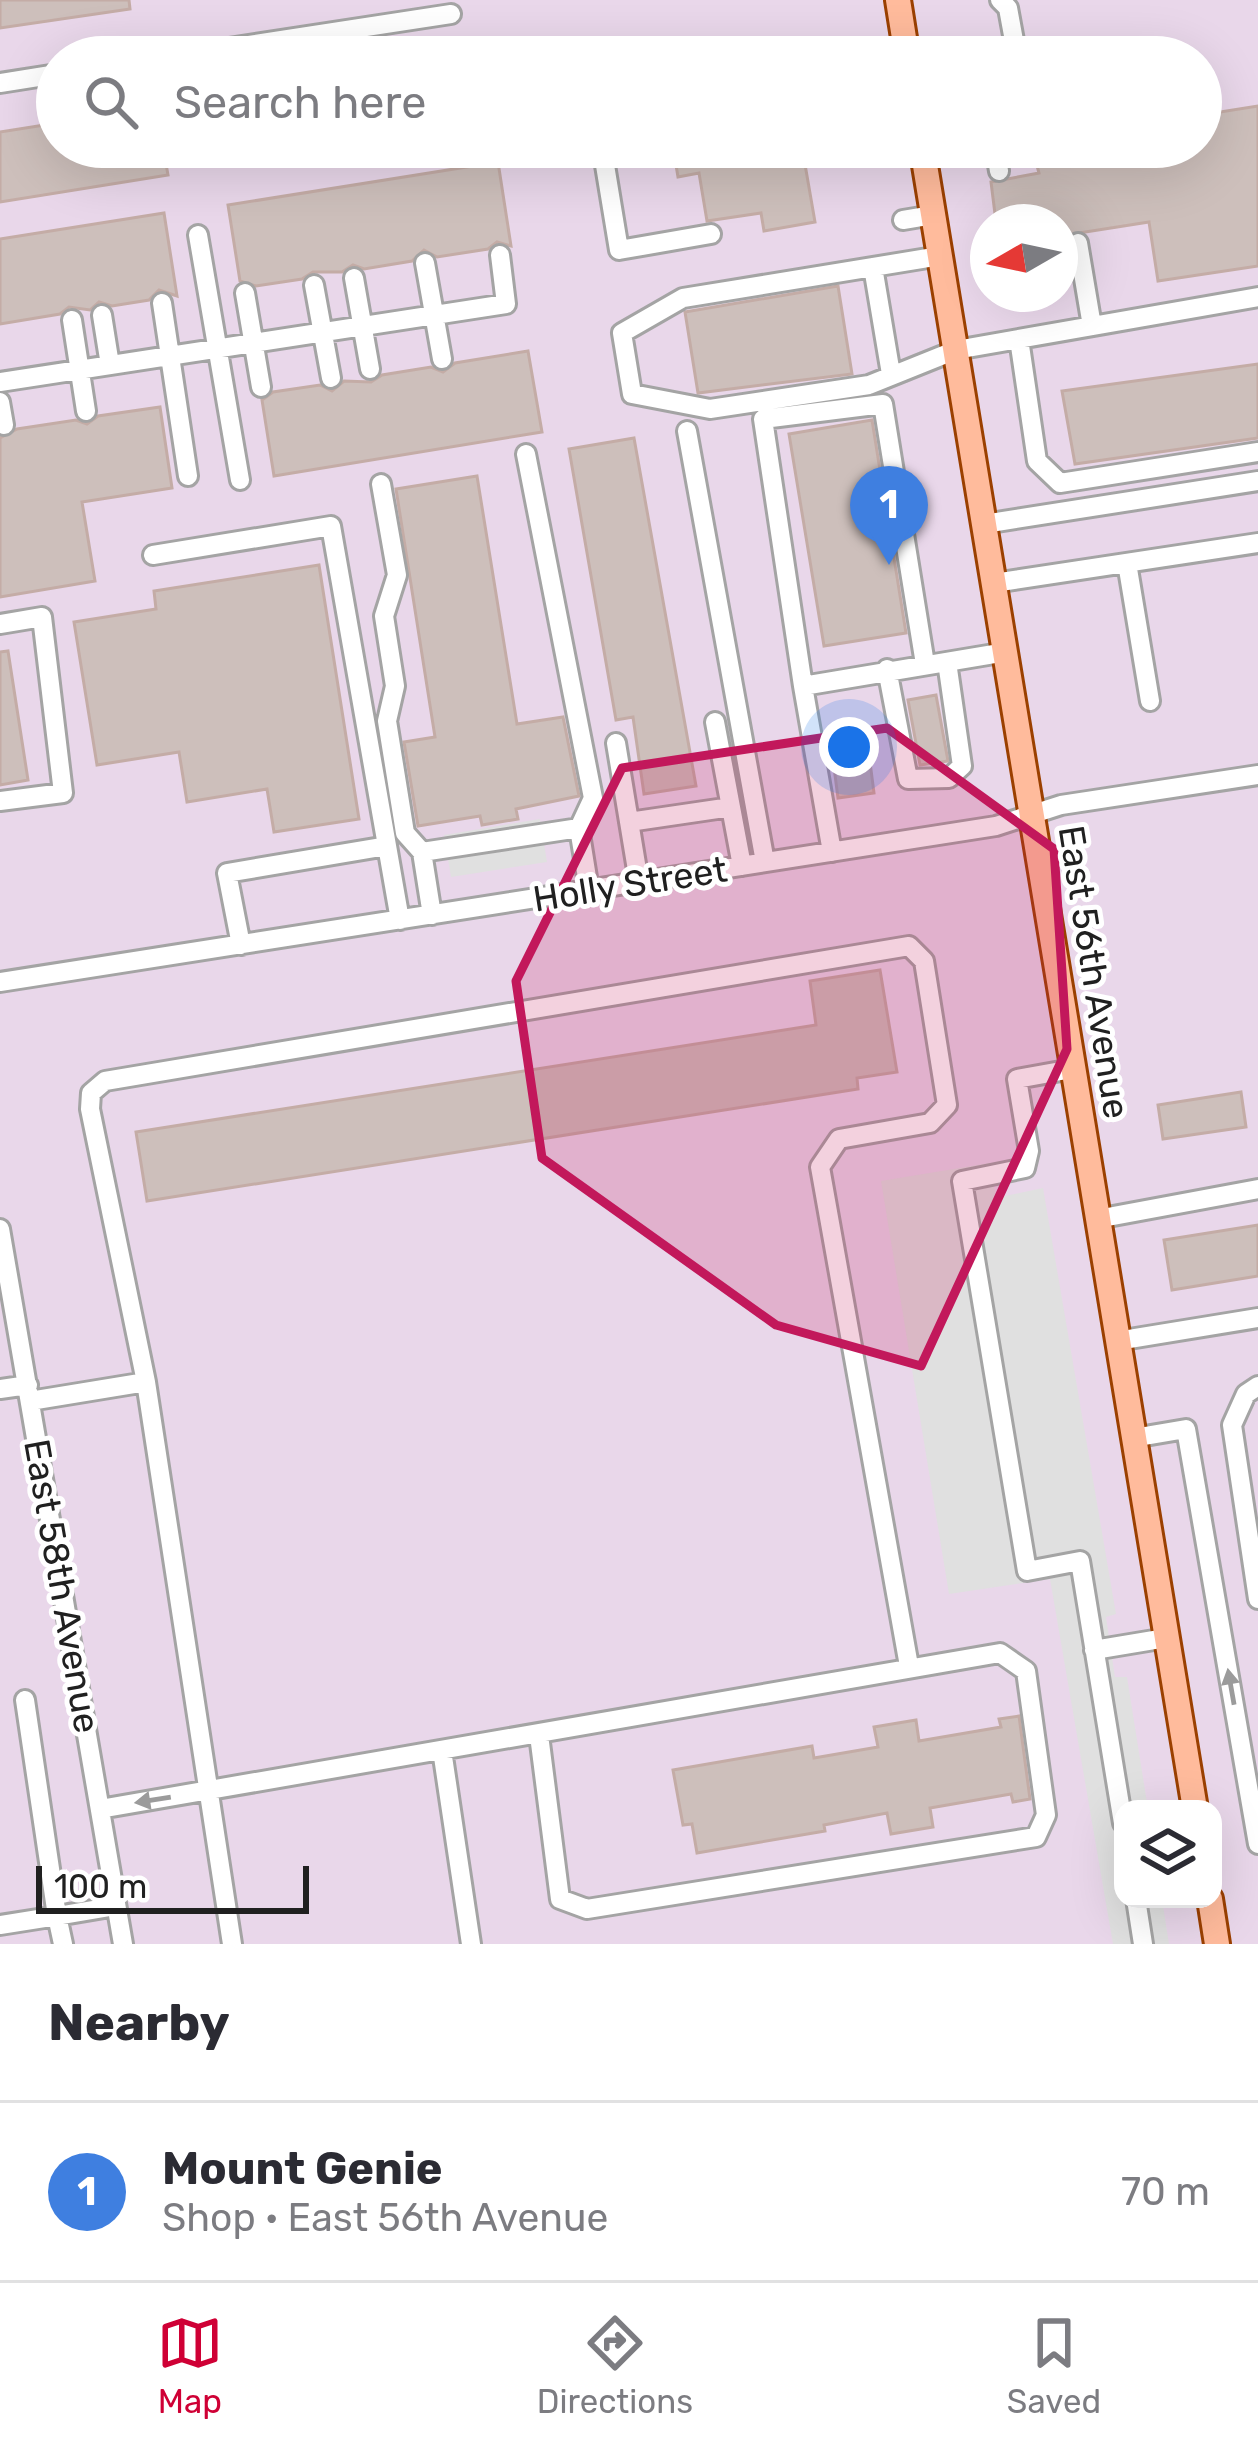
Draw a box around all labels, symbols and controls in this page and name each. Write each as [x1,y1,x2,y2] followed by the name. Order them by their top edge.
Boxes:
[36,36,1222,168] search box
[78,69,144,135] icon: search
[174,76,426,129] text: Search here
[970,204,1078,312] north arrow
[850,466,928,565] pin: 1
[819,717,879,777] your location
[1050,822,1138,1122] street label: East 56th Avenue
[530,847,730,921] street label: Holly Street
[15,1436,109,1736] street label: East 58th Avenue
[1221,1668,1240,1706] one-way arrow
[134,1791,172,1809] one-way arrow
[1114,1800,1222,1908] map controls
[1114,1800,1222,1908] button: layers
[36,1860,309,1913] scale bar
[54,1867,147,1906] text: 100 m
[48,1992,230,2053] text: Nearby
[162,2142,443,2195] text: Mount Genie
[77,2169,97,2215] text: 1
[1121,2169,1210,2215] text: 70 m
[162,2195,608,2241] text: Shop · East 56th Avenue
[157,2310,223,2421] tab: Map
[537,2310,693,2421] tab: Directions
[1007,2310,1101,2421] tab: Saved

